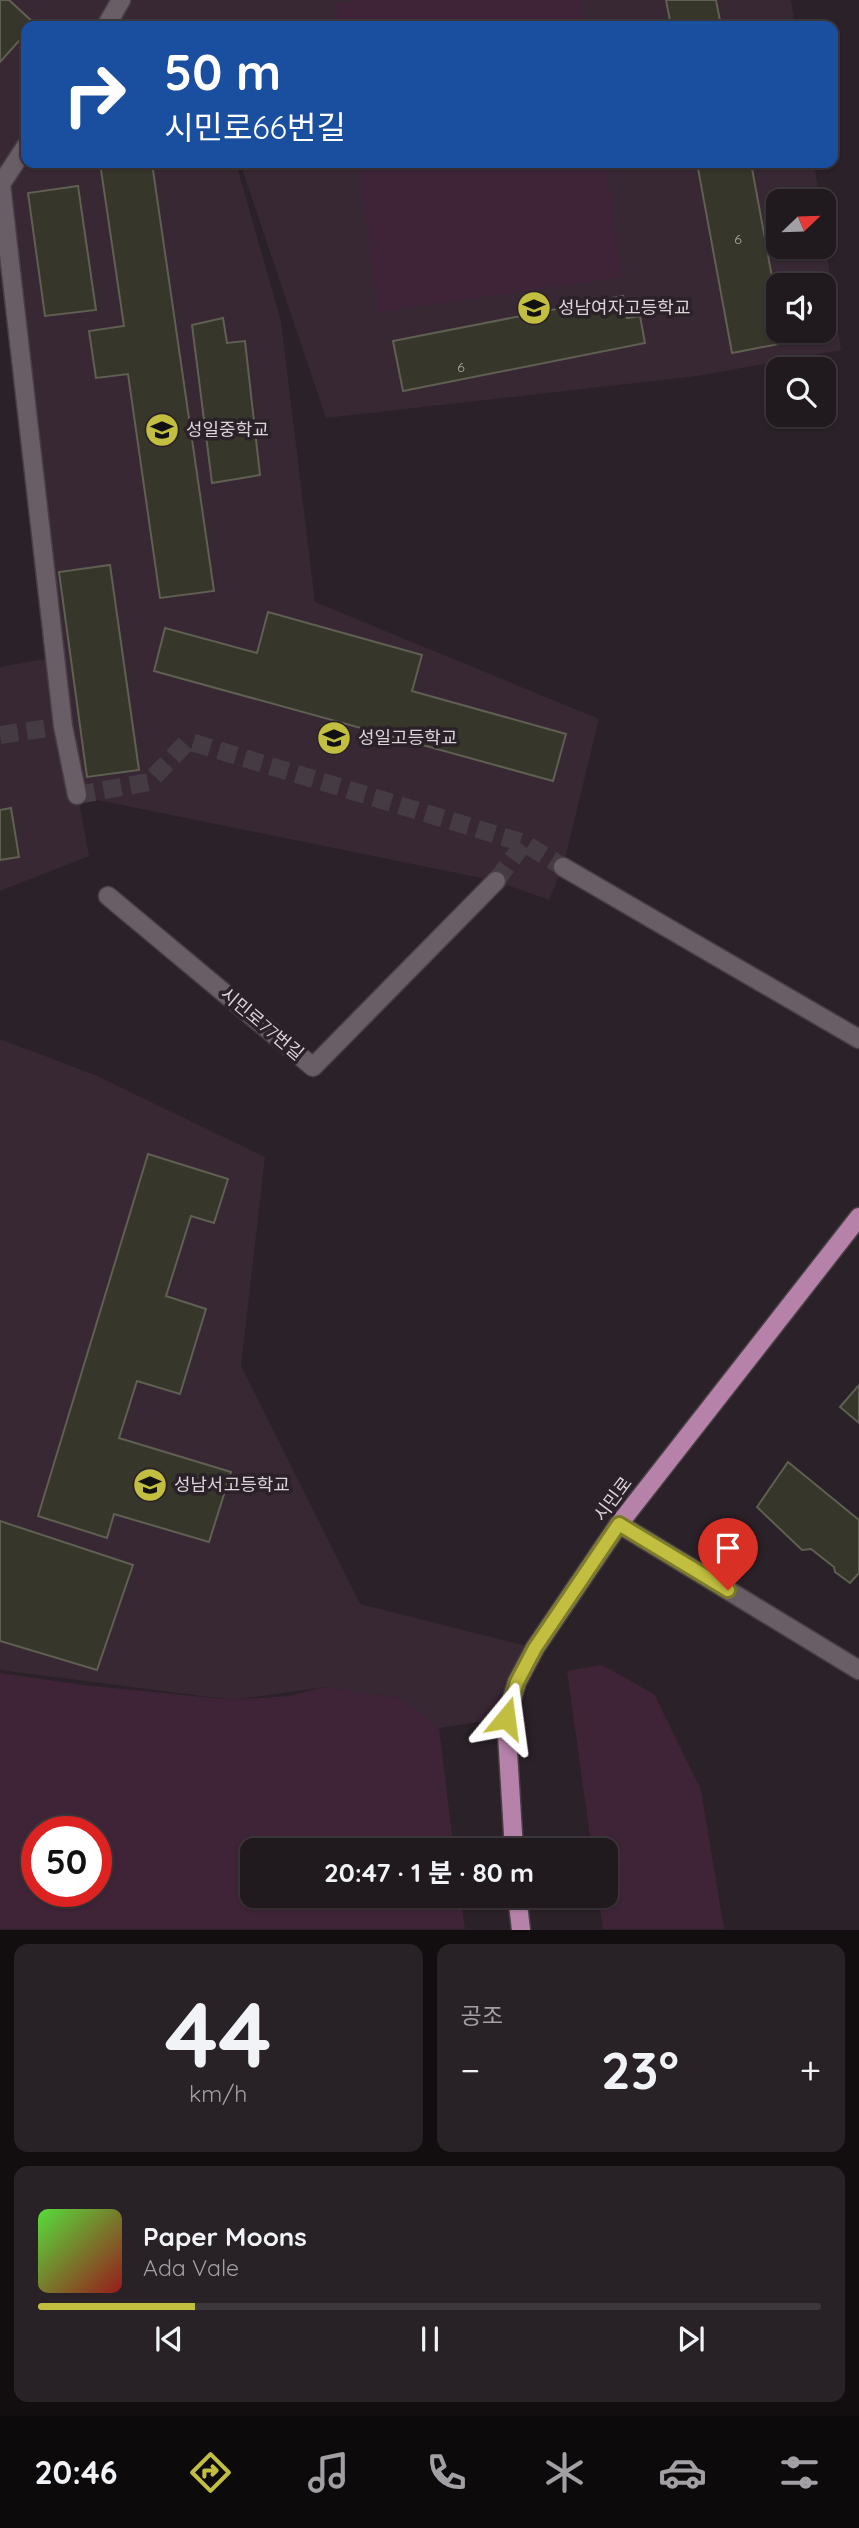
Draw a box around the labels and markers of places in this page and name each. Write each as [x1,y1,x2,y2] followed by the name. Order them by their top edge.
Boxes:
[515,289,553,327] school or university icon: 성남여자고등학교
[558,296,690,319] place label: 성남여자고등학교
[143,411,181,449] school or university icon: 성일중학교
[186,418,269,441] place label: 성일중학교
[315,719,353,757] school or university icon: 성일고등학교
[358,726,457,749] place label: 성일고등학교
[131,1466,169,1504] school or university icon: 성남서고등학교
[174,1473,290,1496] place label: 성남서고등학교
[698,1518,758,1590] pin

